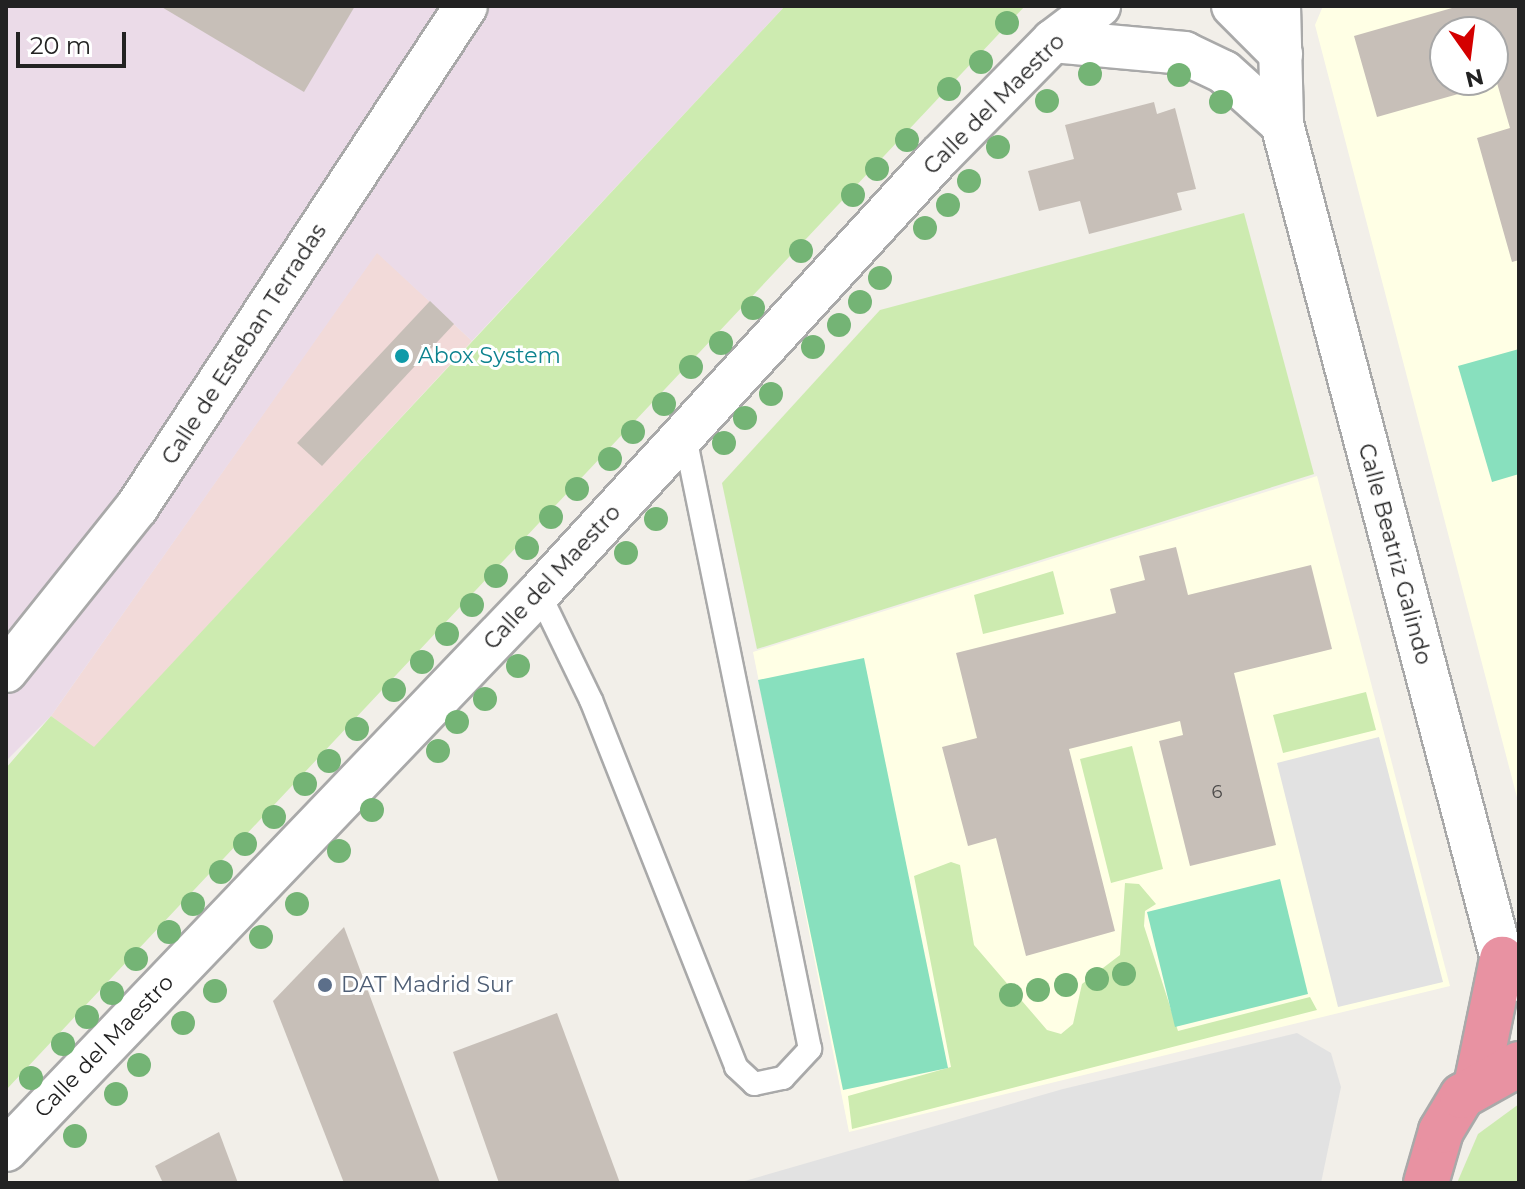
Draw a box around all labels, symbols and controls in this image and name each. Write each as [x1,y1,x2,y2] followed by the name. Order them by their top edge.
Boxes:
[20,16,130,66] scale bar
[1429,16,1509,96] north arrow
[918,28,1070,180] street label: Calle del Maestro
[30,31,91,60] text: 20 m
[1463,63,1486,93] text: N
[156,219,332,469] street label: Calle de Esteban Terradas
[418,343,561,369] place label: Abox System
[393,347,411,365] marker: Abox System
[1353,441,1437,667] street label: Calle Beatriz Galindo
[478,499,626,655] street label: Calle del Maestro
[1212,781,1222,803] house number: 6
[29,969,179,1123] street label: Calle del Maestro
[341,972,514,998] place label: DAT Madrid Sur
[316,976,334,994] marker: DAT Madrid Sur

